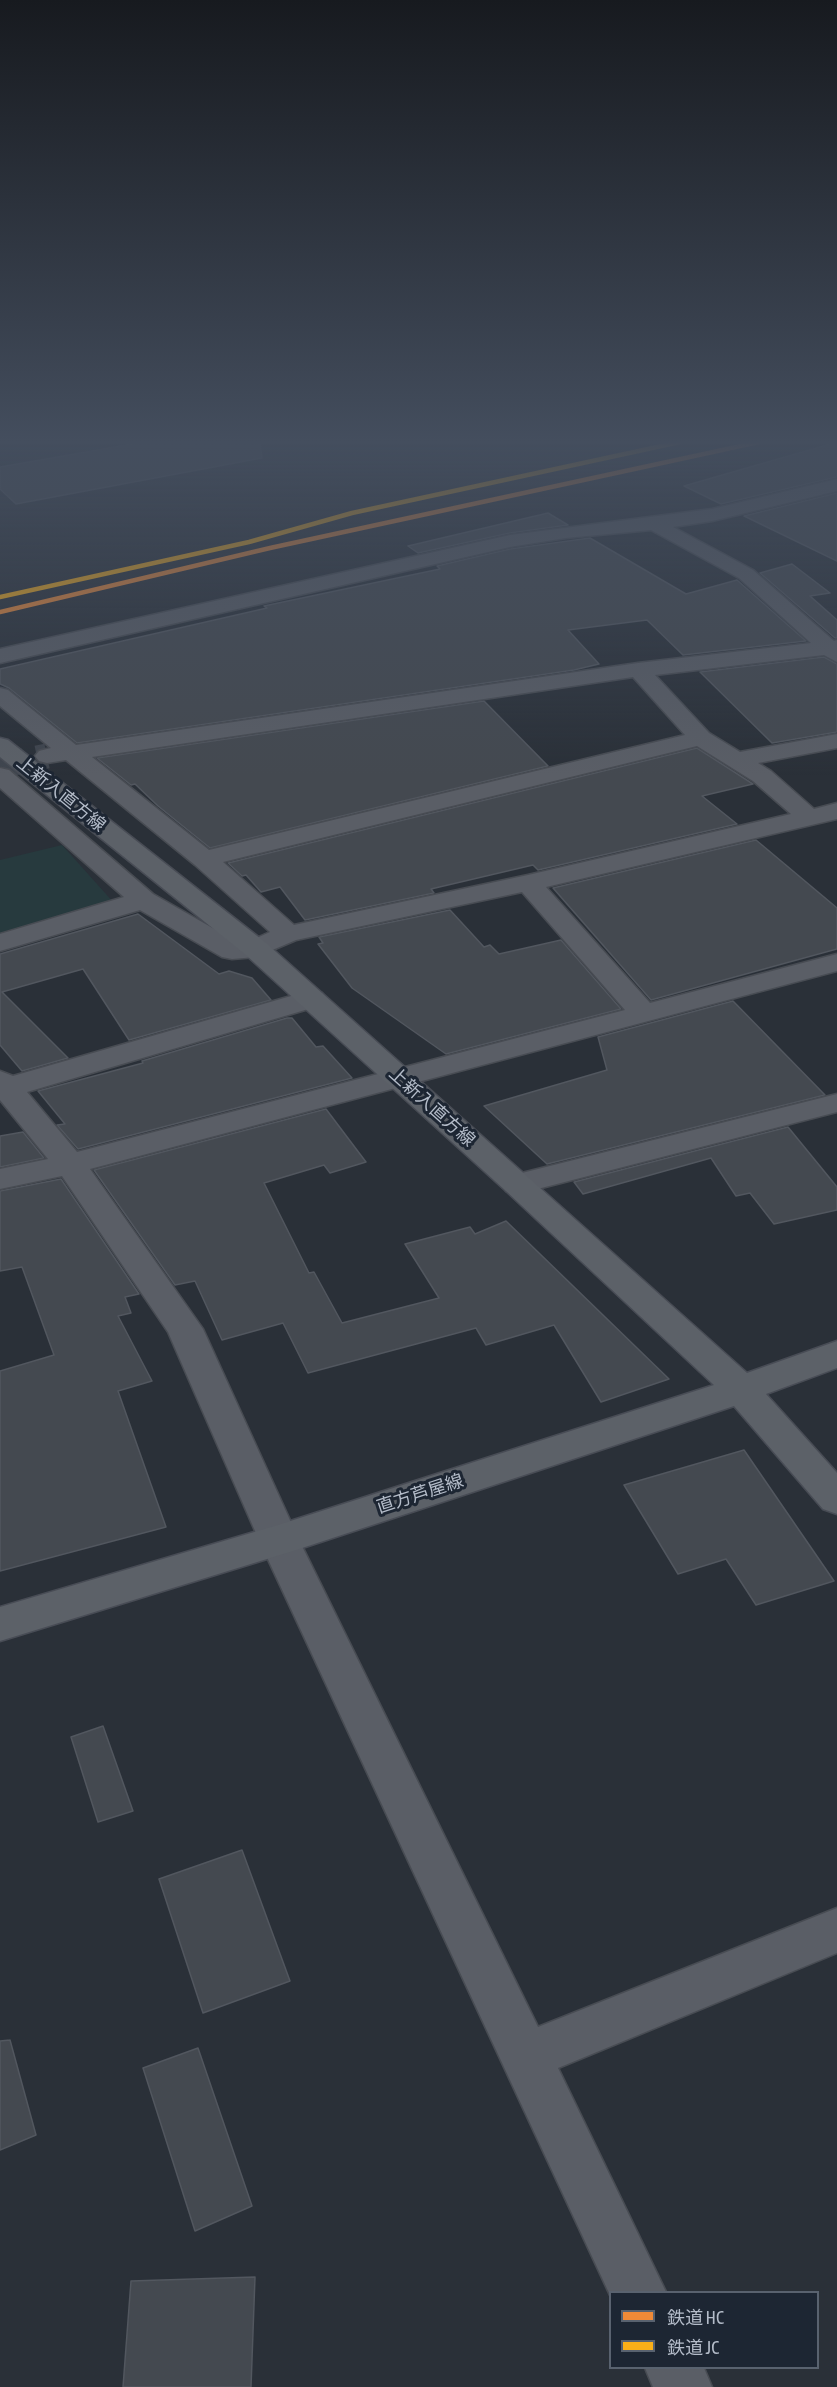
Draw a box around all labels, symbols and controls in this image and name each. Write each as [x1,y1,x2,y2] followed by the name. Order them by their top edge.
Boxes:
[12,752,110,836] street label: 上新入直方線
[385,1063,479,1151] street label: 上新入直方線
[374,1470,466,1518] street label: 直方芦屋線
[609,2291,819,2369] legend
[667,2307,724,2328] text: 鉄道 HC
[667,2337,719,2358] text: 鉄道 JC

